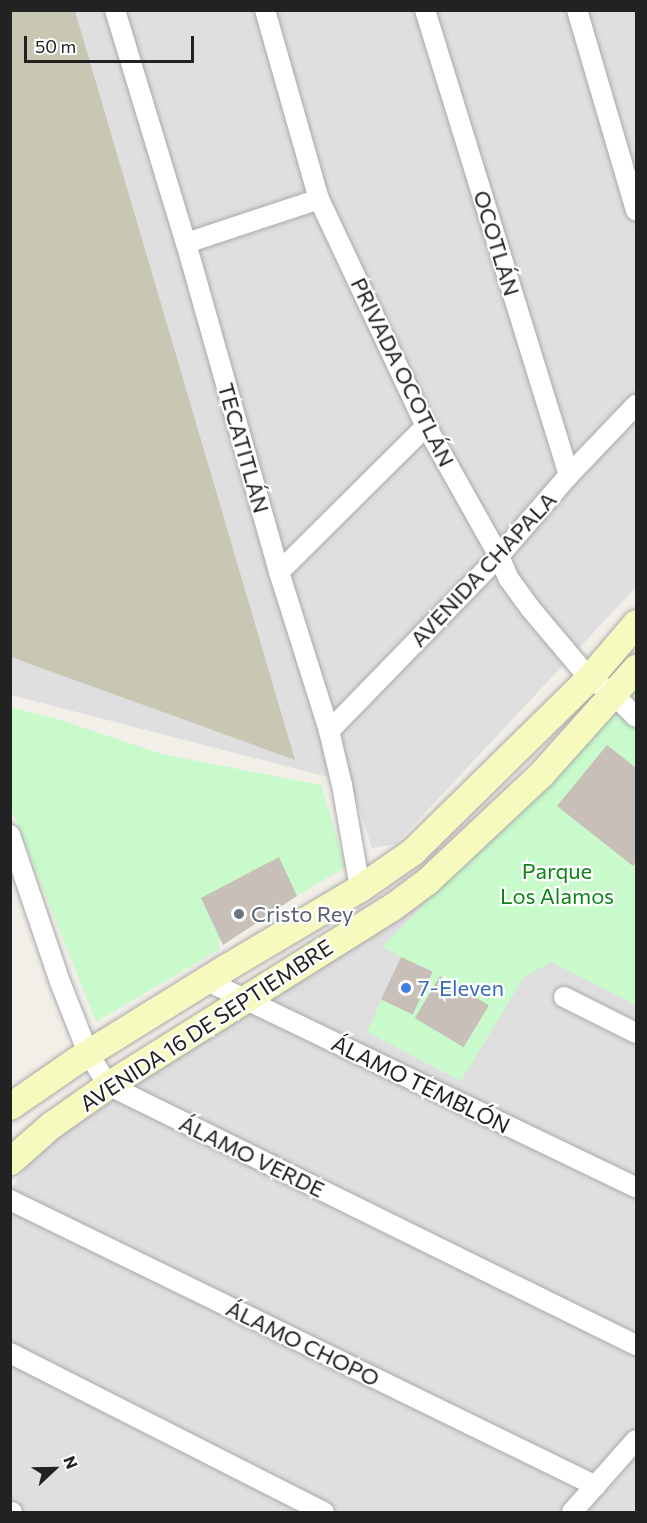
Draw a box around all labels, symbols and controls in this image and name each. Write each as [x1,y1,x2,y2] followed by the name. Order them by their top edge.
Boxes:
[27,24,196,62] scale bar
[35,35,76,57] text: 50 m
[468,187,526,299] street label: OCOTLÁN
[346,273,460,471] street label: PRIVADA OCOTLÁN
[213,380,275,516] street label: TECATITLÁN
[405,486,561,652] street label: AVENIDA CHAPALA
[500,857,614,908] park label: Parque Los Alamos
[251,901,353,927] place label: Cristo Rey
[232,907,246,921] marker: Cristo Rey
[75,933,337,1117] street label: AVENIDA 16 DE SEPTIEMBRE
[418,975,504,1001] place label: 7-Eleven
[399,981,413,995] marker: 7-Eleven
[328,1029,514,1139] street label: ÁLAMO TEMBLÓN
[175,1110,329,1202] street label: ÁLAMO VERDE
[222,1295,384,1391] street label: ÁLAMO CHOPO
[24,1439,84,1499] north arrow
[60,1453,82,1471] text: N

